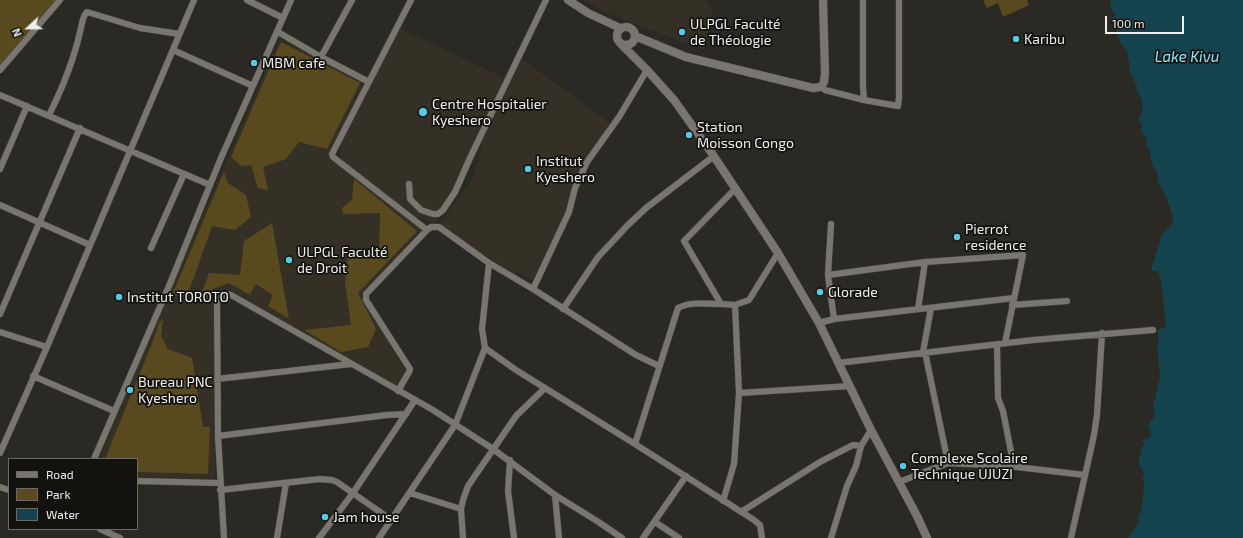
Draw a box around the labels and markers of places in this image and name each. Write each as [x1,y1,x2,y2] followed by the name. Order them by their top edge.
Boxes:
[690,16,781,48] place label: ULPGL Faculté de Théologie
[677,27,687,37] marker: ULPGL Faculté de Théologie
[1024,31,1065,47] place label: Karibu
[1011,34,1021,44] marker: Karibu
[262,55,326,71] place label: MBM cafe
[249,58,259,68] marker: MBM cafe
[432,96,547,128] place label: Centre Hospitalier Kyeshero
[417,106,429,118] marker: Centre Hospitalier Kyeshero
[697,119,794,152] place label: Station Moisson Congo
[684,130,694,140] marker: Station Moisson Congo
[536,153,595,186] place label: Institut Kyeshero
[523,164,533,174] marker: Institut Kyeshero
[965,221,1026,254] place label: Pierrot residence
[952,232,962,242] marker: Pierrot residence
[297,244,388,276] place label: ULPGL Faculté de Droit
[284,255,294,265] marker: ULPGL Faculté de Droit
[828,284,878,300] place label: Glorade
[815,287,825,297] marker: Glorade
[127,289,229,305] place label: Institut TOROTO
[114,292,124,302] marker: Institut TOROTO
[138,374,213,406] place label: Bureau PNC Kyeshero
[125,385,135,395] marker: Bureau PNC Kyeshero
[911,450,1028,482] place label: Complexe Scolaire Technique UJUZI
[898,461,908,471] marker: Complexe Scolaire Technique UJUZI
[333,509,400,525] place label: Jam house
[320,512,330,522] marker: Jam house

